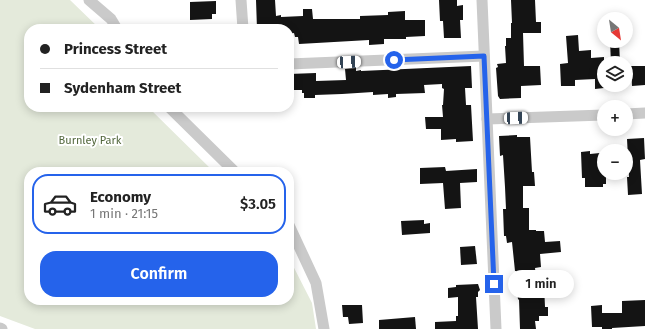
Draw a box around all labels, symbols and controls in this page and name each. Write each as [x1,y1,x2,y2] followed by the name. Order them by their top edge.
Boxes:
[597,12,633,48] north arrow
[597,12,633,180] map controls
[64,40,167,58] text: Princess Street
[385,51,403,69] route start
[337,55,361,69] car
[597,56,633,92] button: layers
[64,79,181,97] text: Sydenham Street
[597,100,633,136] button: +
[504,112,528,124] car
[59,134,122,147] park label: Burnley Park
[597,144,633,180] button: −
[42,186,78,222] icon: car
[90,188,151,206] text: Economy
[240,195,276,213] text: $3.05
[90,206,158,221] text: 1 min · 21:15
[40,251,278,297] button: Confirm
[508,270,574,298] callout: 1 min
[485,275,503,293] route end
[525,276,557,291] text: 1 min

